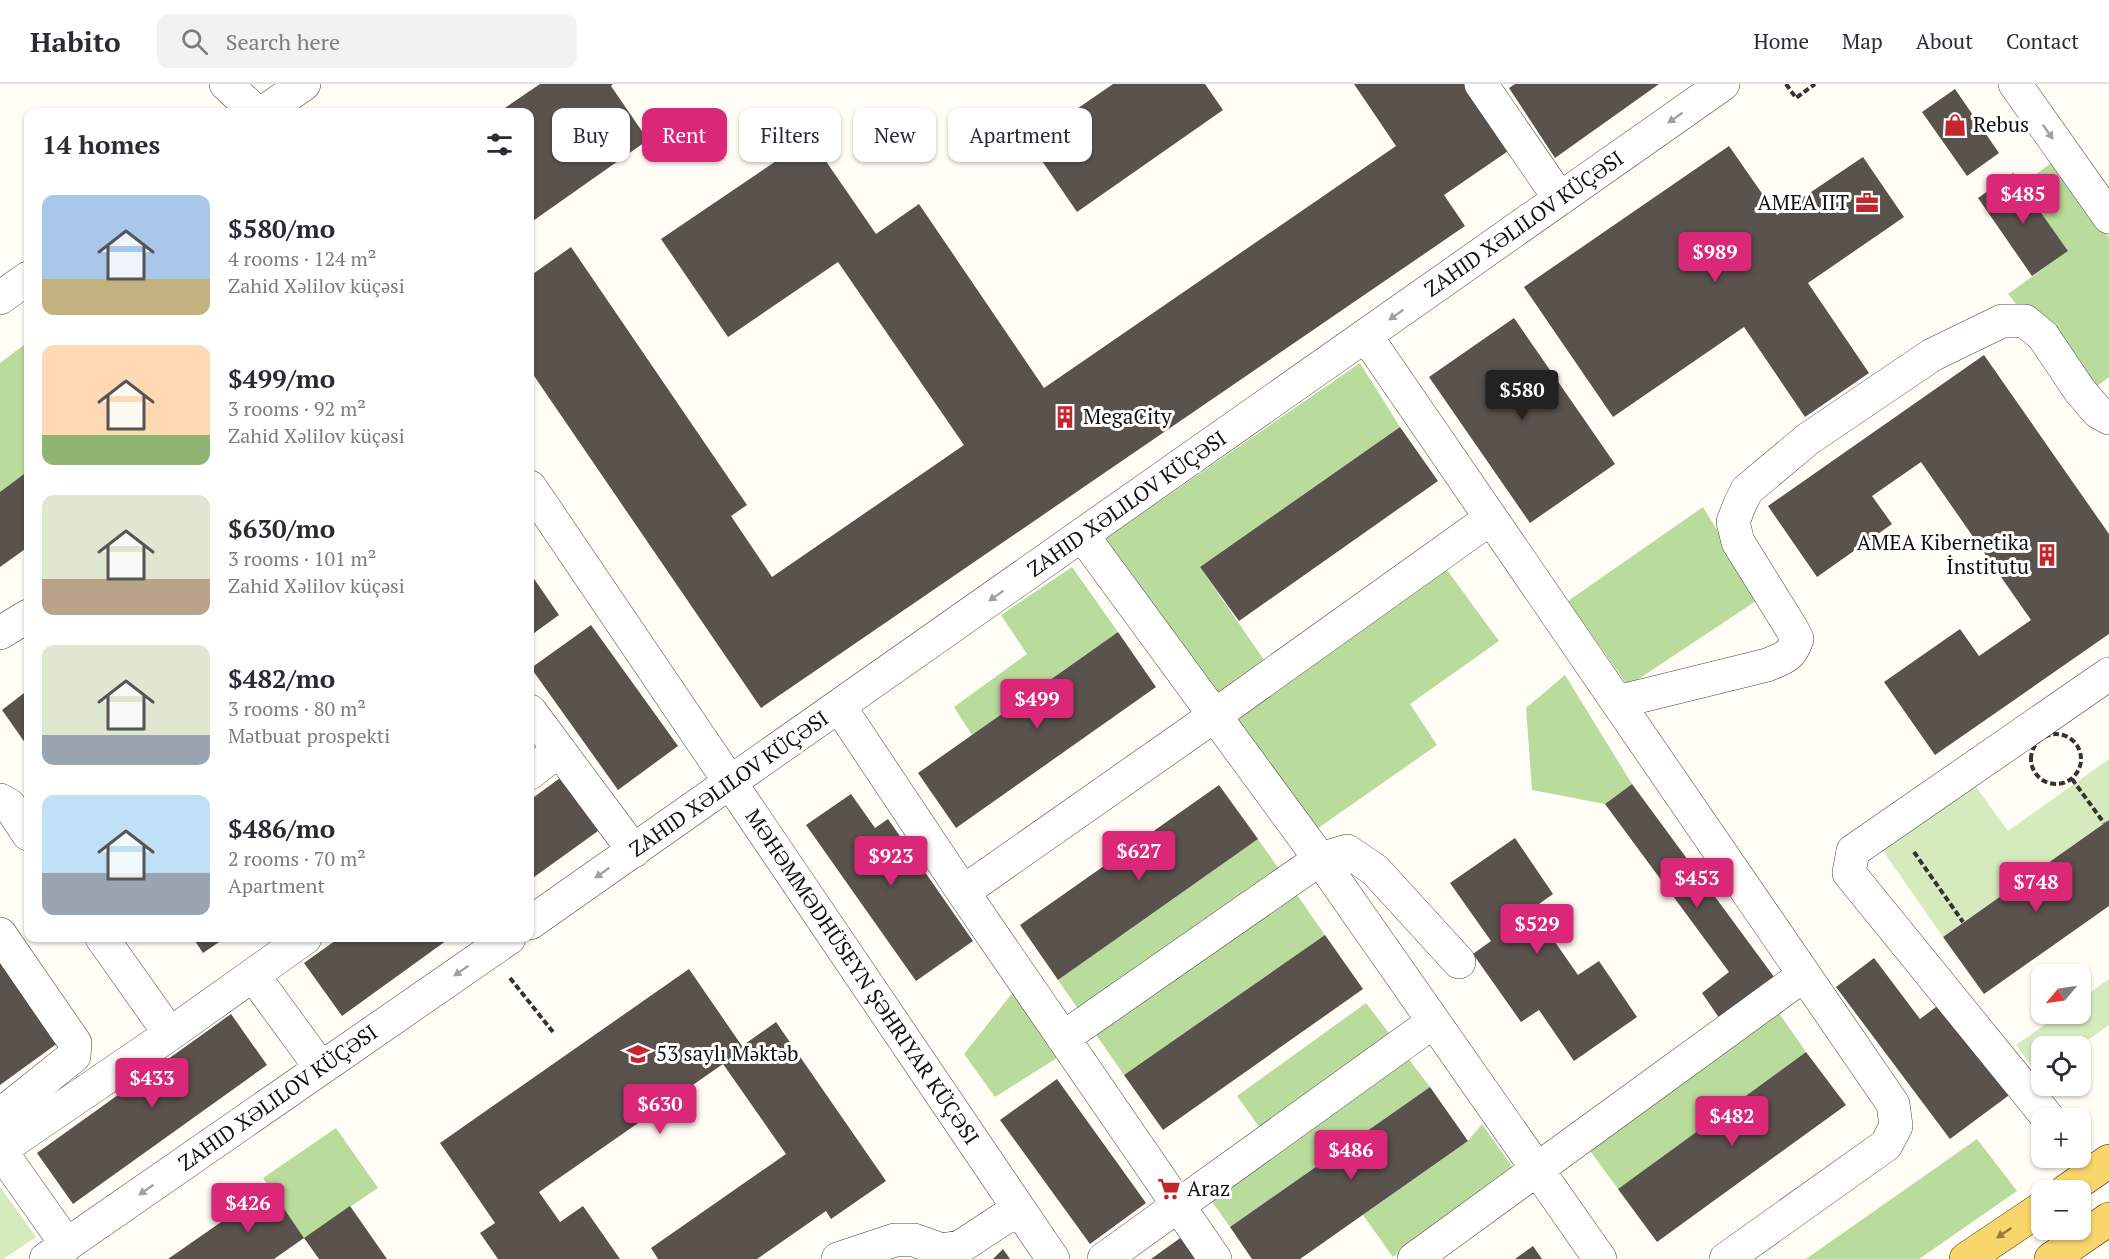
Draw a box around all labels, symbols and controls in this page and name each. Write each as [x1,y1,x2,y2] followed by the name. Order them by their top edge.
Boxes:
[157,14,577,68] search box
[30,23,121,60] text: Habito
[178,25,211,58] icon: search
[226,27,340,56] text: Search here
[1753,27,1809,55] text: Home
[1842,27,1883,55] text: Map
[1916,27,1973,55] text: About
[2006,27,2079,55] text: Contact
[552,108,630,162] chip: Buy
[642,108,727,162] chip: Rent
[739,108,841,162] chip: Filters
[853,108,936,162] chip: New
[948,108,1092,162] chip: Apartment
[1973,110,2029,138] place label: Rebus
[1668,112,1684,124] one-way arrow
[1942,112,1968,138] shop icon: Rebus
[2042,123,2054,139] one-way arrow
[42,127,160,161] text: 14 homes
[483,128,516,161] icon: filters
[1418,144,1629,303] street label: ZAHID XƏLILOV KÜÇƏSI
[1987,174,2059,225] pin: $485
[2000,180,2046,207] text: $485
[1757,188,1849,216] place label: AMEA IIT
[1854,190,1880,216] office icon: AMEA IIT
[228,211,335,245] text: $580/mo
[90,219,162,291] icon: home
[1679,232,1751,283] pin: $989
[1692,238,1738,265] text: $989
[228,245,376,272] text: 4 rooms · 124 m²
[228,272,405,299] text: Zahid Xəlilov küçəsi
[1388,309,1404,320] one-way arrow
[228,361,335,395] text: $499/mo
[90,369,162,441] icon: home
[1486,370,1558,421] pin: $580
[1499,376,1545,403] text: $580
[228,395,366,422] text: 3 rooms · 92 m²
[1083,402,1172,430] place label: MegaCity
[1052,404,1078,430] building icon: MegaCity
[228,422,405,449] text: Zahid Xəlilov küçəsi
[1021,424,1232,583] street label: ZAHID XƏLILOV KÜÇƏSI
[228,511,335,545] text: $630/mo
[90,519,162,591] icon: home
[1857,528,2029,580] place label: AMEA Kibernetika İnstitutu
[2034,542,2060,568] building icon: AMEA Kibernetika İnstitutu
[228,545,376,572] text: 3 rooms · 101 m²
[228,572,405,599] text: Zahid Xəlilov küçəsi
[989,590,1005,602] one-way arrow
[228,661,335,695] text: $482/mo
[90,669,162,741] icon: home
[1001,679,1073,730] pin: $499
[1014,685,1060,712] text: $499
[228,695,366,722] text: 3 rooms · 80 m²
[623,704,834,863] street label: ZAHID XƏLILOV KÜÇƏSI
[228,722,390,749] text: Mətbuat prospekti
[740,803,986,1150] street label: MƏHƏMMƏDHÜSEYN ŞƏHRIYAR KÜÇƏSI
[228,811,335,845] text: $486/mo
[90,819,162,891] icon: home
[1103,831,1175,882] pin: $627
[855,836,927,887] pin: $923
[1116,837,1162,864] text: $627
[868,842,914,869] text: $923
[228,845,366,872] text: 2 rooms · 70 m²
[1661,858,1733,909] pin: $453
[2000,862,2072,913] pin: $748
[1674,864,1720,891] text: $453
[594,867,610,879] one-way arrow
[2013,868,2059,895] text: $748
[228,872,325,899] text: Apartment
[1501,904,1573,955] pin: $529
[1514,910,1560,937] text: $529
[2031,964,2091,1024] north arrow
[2031,964,2091,1240] map controls
[454,965,470,977] one-way arrow
[172,1018,383,1177] street label: ZAHID XƏLILOV KÜÇƏSI
[2031,1036,2091,1096] button: locate
[656,1039,798,1067] place label: 53 saylı Məktəb
[625,1041,651,1067] school or university icon: 53 saylı Məktəb
[116,1058,188,1109] pin: $433
[129,1064,175,1091] text: $433
[624,1084,696,1135] pin: $630
[637,1090,683,1117] text: $630
[1696,1096,1768,1147] pin: $482
[1709,1102,1755,1129] text: $482
[2031,1108,2091,1168] button: +
[1315,1130,1387,1181] pin: $486
[1328,1136,1374,1163] text: $486
[1187,1174,1230,1202] place label: Araz
[1156,1176,1182,1202] supermarket icon: Araz
[2031,1180,2091,1240] button: −
[212,1183,284,1234] pin: $426
[138,1184,154,1196] one-way arrow
[225,1189,271,1216] text: $426
[1996,1227,2012,1238] one-way arrow

